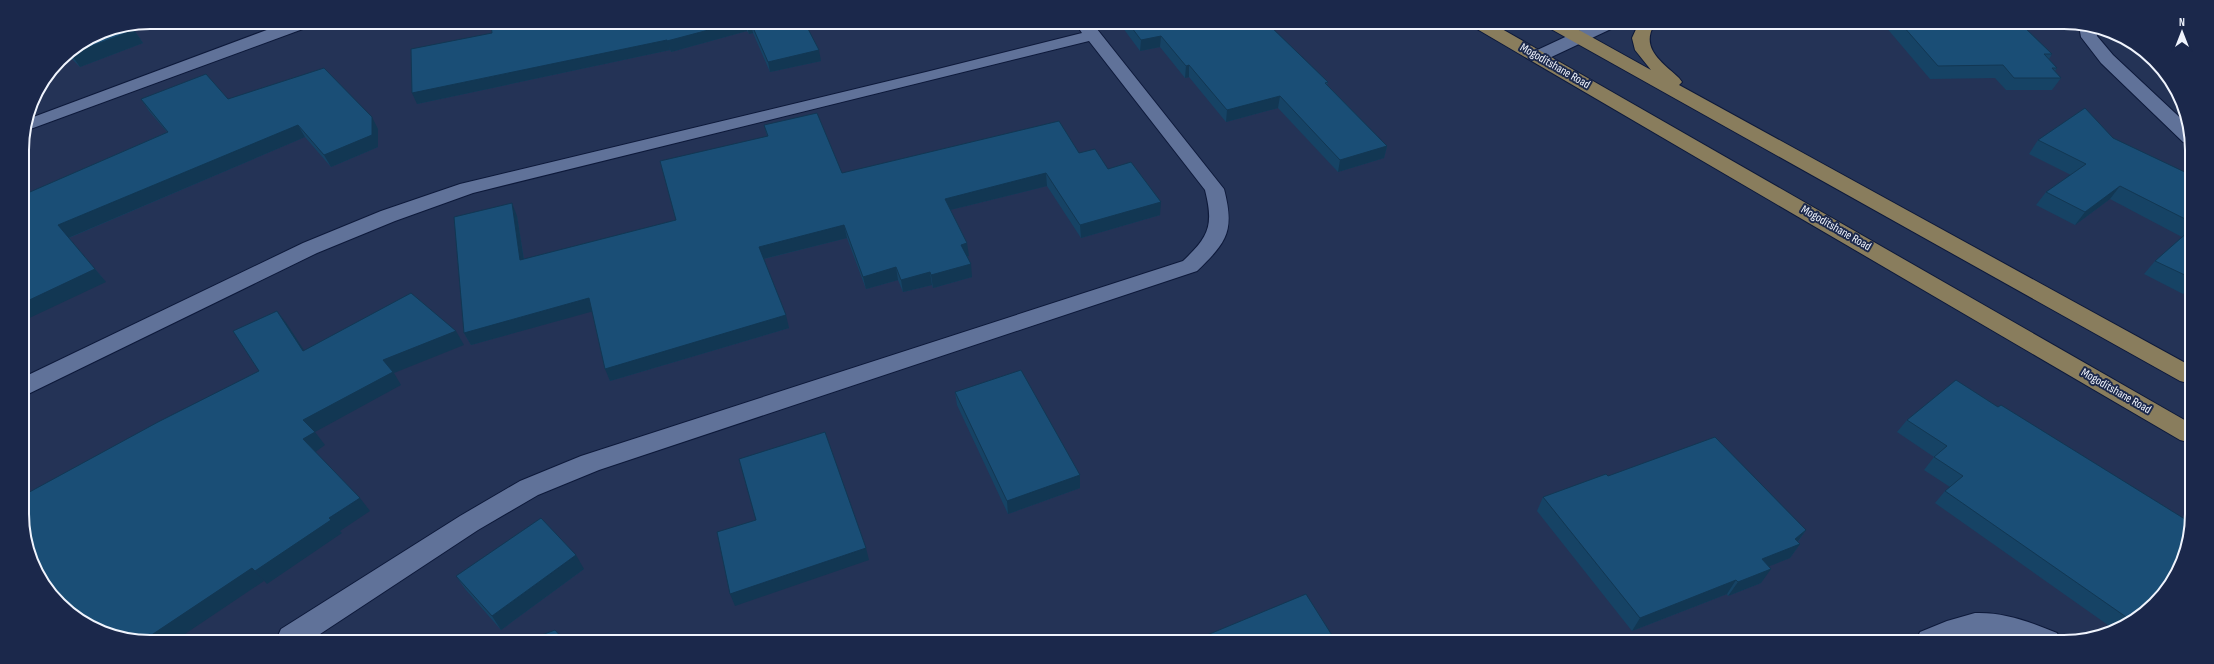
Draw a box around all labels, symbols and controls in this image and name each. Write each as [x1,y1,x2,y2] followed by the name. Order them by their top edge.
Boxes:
[2162,12,2202,52] north arrow
[2179,16,2185,29] text: N
[1517,40,1593,92] street label: Mogoditshane Road
[1798,202,1874,254] street label: Mogoditshane Road
[2078,365,2154,417] street label: Mogoditshane Road

